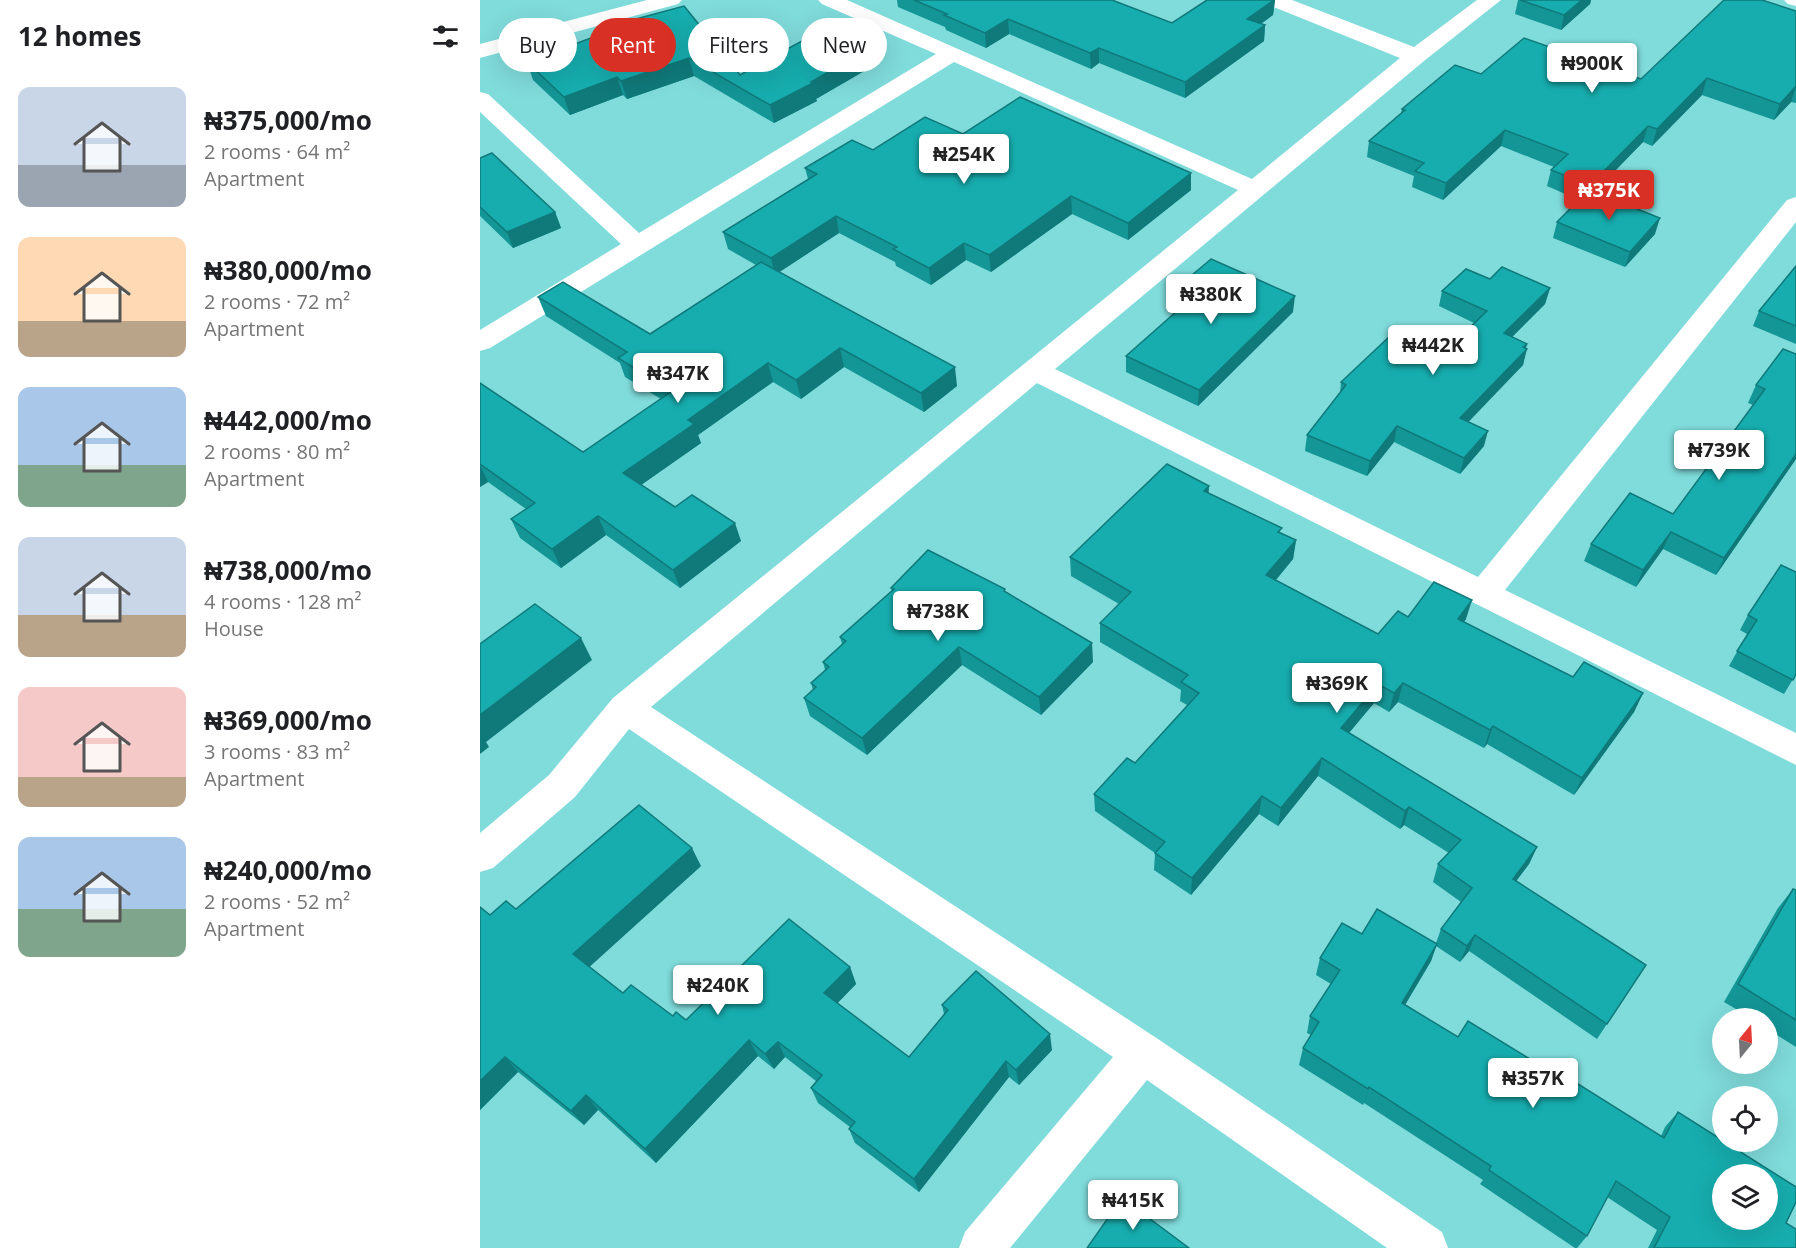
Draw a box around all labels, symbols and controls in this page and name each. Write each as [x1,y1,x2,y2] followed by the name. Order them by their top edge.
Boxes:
[18,18,142,54] text: 12 homes
[498,18,577,72] chip: Buy
[589,18,676,72] chip: Rent
[688,18,789,72] chip: Filters
[801,18,887,72] chip: New
[429,20,462,53] icon: filters
[1550,43,1634,94] pin: ₦900K
[1561,49,1623,76] text: ₦900K
[204,102,372,138] text: ₦375,000/mo
[66,111,138,183] icon: home
[922,134,1006,185] pin: ₦254K
[204,138,350,165] text: 2 rooms · 64 m²
[933,140,995,167] text: ₦254K
[204,165,304,192] text: Apartment
[1567,170,1651,221] pin: ₦375K
[1578,176,1640,203] text: ₦375K
[204,252,372,288] text: ₦380,000/mo
[66,261,138,333] icon: home
[1169,274,1253,325] pin: ₦380K
[1180,280,1242,307] text: ₦380K
[204,288,350,315] text: 2 rooms · 72 m²
[204,315,304,342] text: Apartment
[1391,325,1475,376] pin: ₦442K
[1402,331,1464,358] text: ₦442K
[636,353,720,404] pin: ₦347K
[647,359,709,386] text: ₦347K
[204,402,372,438] text: ₦442,000/mo
[66,411,138,483] icon: home
[1677,430,1761,481] pin: ₦739K
[1688,436,1750,463] text: ₦739K
[204,438,350,465] text: 2 rooms · 80 m²
[204,465,304,492] text: Apartment
[204,552,372,588] text: ₦738,000/mo
[66,561,138,633] icon: home
[204,588,362,615] text: 4 rooms · 128 m²
[896,591,980,642] pin: ₦738K
[907,597,969,624] text: ₦738K
[204,615,264,642] text: House
[1295,663,1379,714] pin: ₦369K
[1306,669,1368,696] text: ₦369K
[204,702,372,738] text: ₦369,000/mo
[66,711,138,783] icon: home
[204,738,350,765] text: 3 rooms · 83 m²
[204,765,304,792] text: Apartment
[204,852,372,888] text: ₦240,000/mo
[66,861,138,933] icon: home
[204,888,350,915] text: 2 rooms · 52 m²
[204,915,304,942] text: Apartment
[676,965,760,1016] pin: ₦240K
[687,971,749,998] text: ₦240K
[1712,1008,1778,1074] north arrow
[1712,1008,1778,1230] map controls
[1491,1058,1575,1109] pin: ₦357K
[1502,1064,1564,1091] text: ₦357K
[1712,1086,1778,1152] button: locate
[1712,1164,1778,1230] button: layers
[1091,1180,1175,1231] pin: ₦415K
[1102,1186,1164,1213] text: ₦415K

